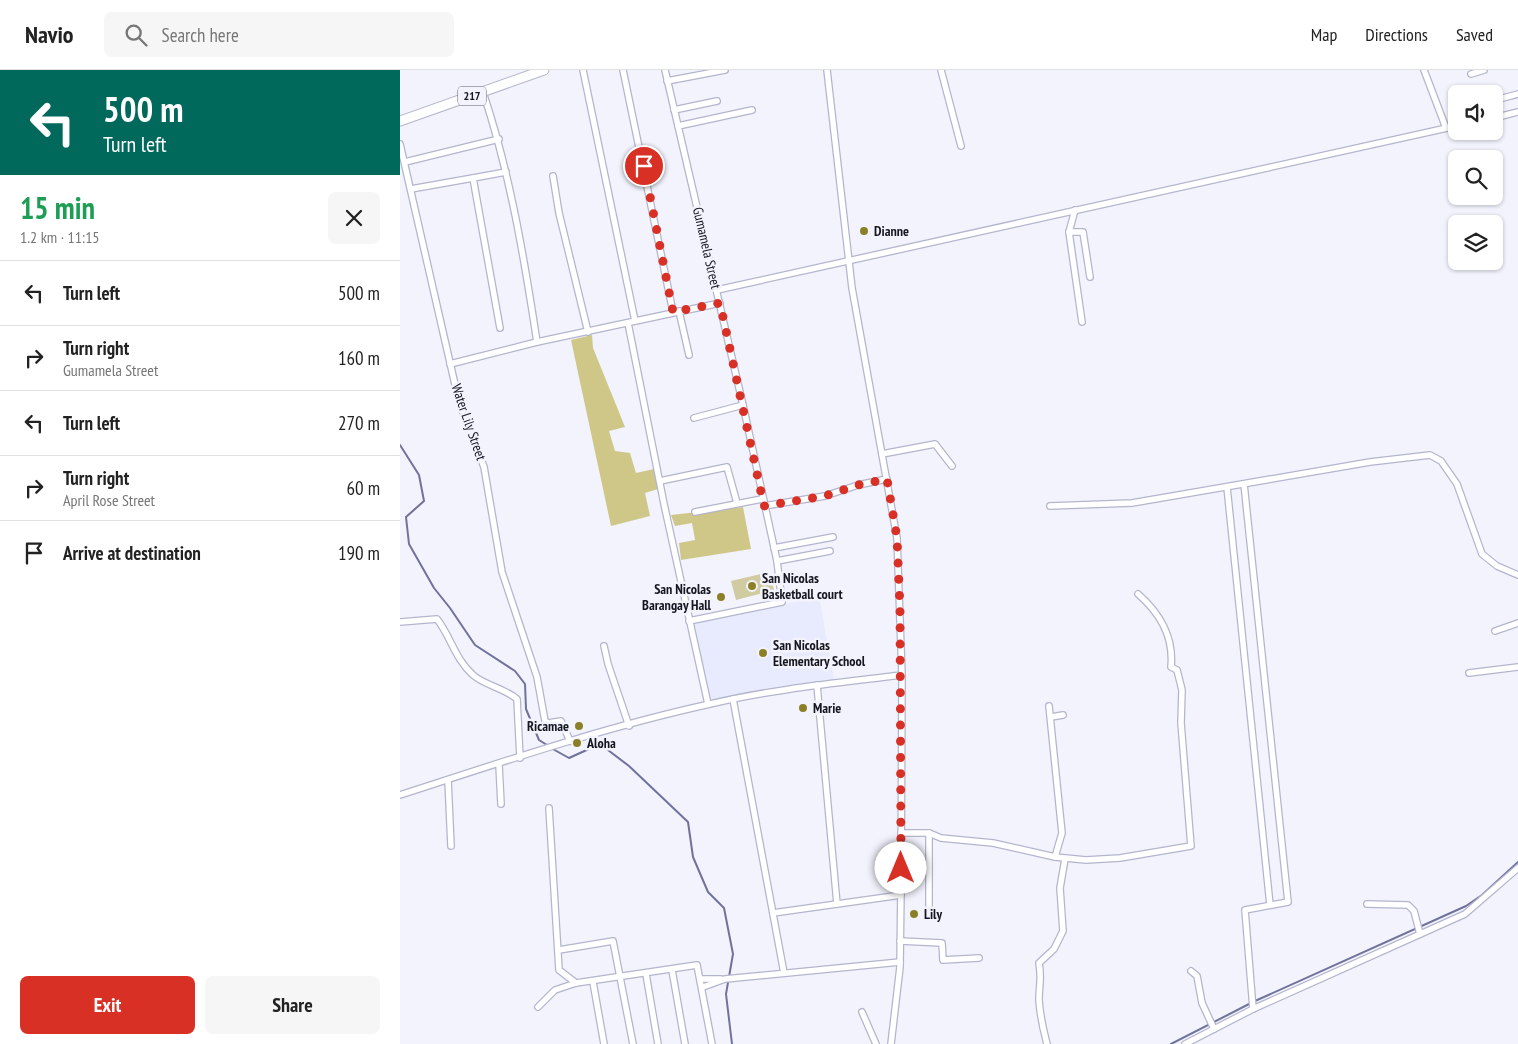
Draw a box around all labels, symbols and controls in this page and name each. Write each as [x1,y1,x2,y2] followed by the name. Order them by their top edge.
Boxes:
[104,12,454,57] search box
[25,19,74,50] text: Navio
[122,21,150,49] icon: search
[162,23,239,47] text: Search here
[1311,23,1337,46] text: Map
[1365,23,1428,46] text: Directions
[1456,23,1493,46] text: Saved
[1448,85,1503,270] map controls
[1448,85,1503,140] button: sound
[103,86,184,132] text: 500 m
[458,86,486,106] road number: 217
[20,90,85,155] icon: left
[103,130,167,158] text: Turn left
[623,145,665,187] pin
[1448,150,1503,205] button: search
[630,152,658,180] icon: arrive
[20,188,95,227] text: 15 min
[328,192,380,244] button: close
[689,205,725,291] street label: Gumamela Street
[1448,215,1503,270] button: layers
[874,222,909,240] place label: Dianne
[858,225,870,237] marker: Dianne
[20,227,100,247] text: 1.2 km · 11:15
[20,279,48,307] icon: left
[63,281,120,305] text: Turn left
[338,281,380,305] text: 500 m
[63,336,129,360] text: Turn right
[20,344,48,372] icon: right
[338,346,380,370] text: 160 m
[63,360,158,380] text: Gumamela Street
[448,381,491,463] street label: Water Lily Street
[20,409,48,437] icon: left
[63,411,120,435] text: Turn left
[338,411,380,435] text: 270 m
[63,466,129,490] text: Turn right
[20,474,48,502] icon: right
[347,476,380,500] text: 60 m
[63,490,155,510] text: April Rose Street
[20,539,48,567] icon: arrive
[63,541,201,565] text: Arrive at destination
[338,541,380,565] text: 190 m
[762,569,843,603] place label: San Nicolas Basketball court
[642,580,712,614] place label: San Nicolas Barangay Hall
[746,580,758,592] marker: San Nicolas Basketball court
[715,591,727,603] marker: San Nicolas Barangay Hall
[773,636,866,670] place label: San Nicolas Elementary School
[757,647,769,659] marker: San Nicolas Elementary School
[813,699,841,717] place label: Marie
[797,702,809,714] marker: Marie
[527,717,569,735] place label: Ricamae
[573,720,585,732] marker: Ricamae
[586,734,616,752] place label: Aloha
[571,737,583,749] marker: Aloha
[874,841,926,893] position arrow
[924,905,942,923] place label: Lily
[908,908,920,920] marker: Lily
[20,976,195,1034] button: Exit
[205,976,380,1034] button: Share

